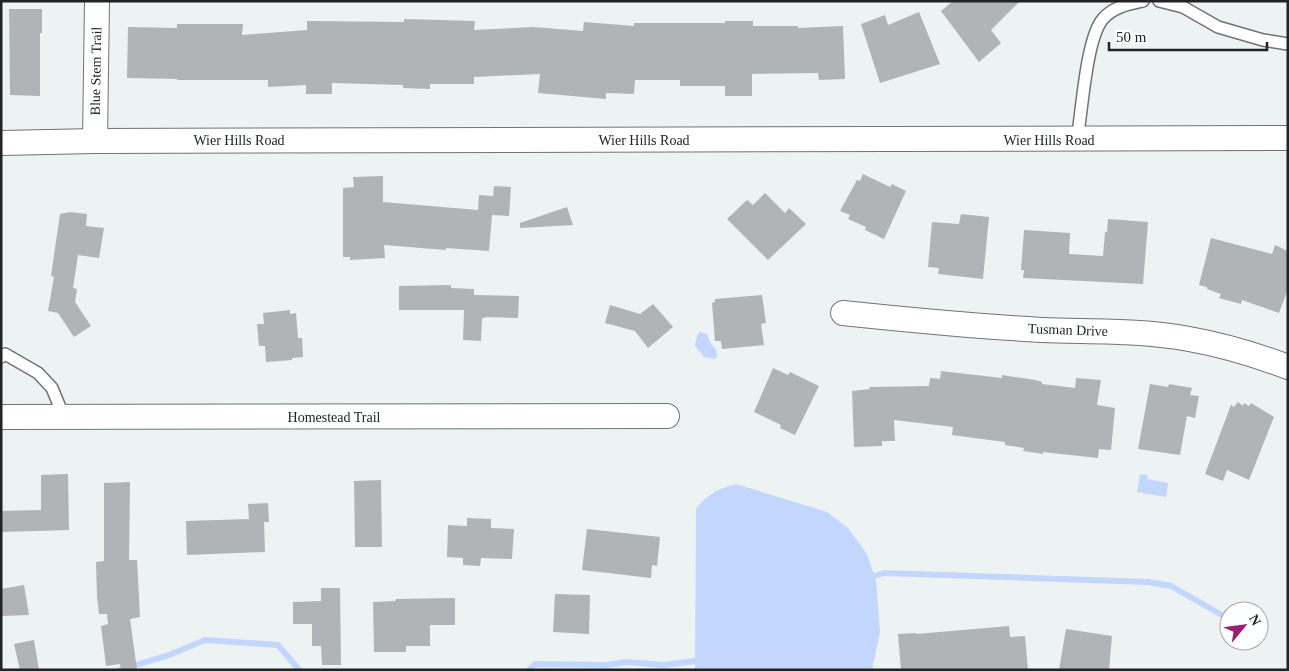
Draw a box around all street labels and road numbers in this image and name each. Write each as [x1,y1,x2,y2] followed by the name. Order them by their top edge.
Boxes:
[88,26,104,115] street label: Blue Stem Trail
[193,133,285,148] street label: Wier Hills Road
[598,133,690,148] street label: Wier Hills Road
[1003,133,1095,148] street label: Wier Hills Road
[1028,321,1108,339] street label: Tusman Drive
[288,410,381,425] street label: Homestead Trail

